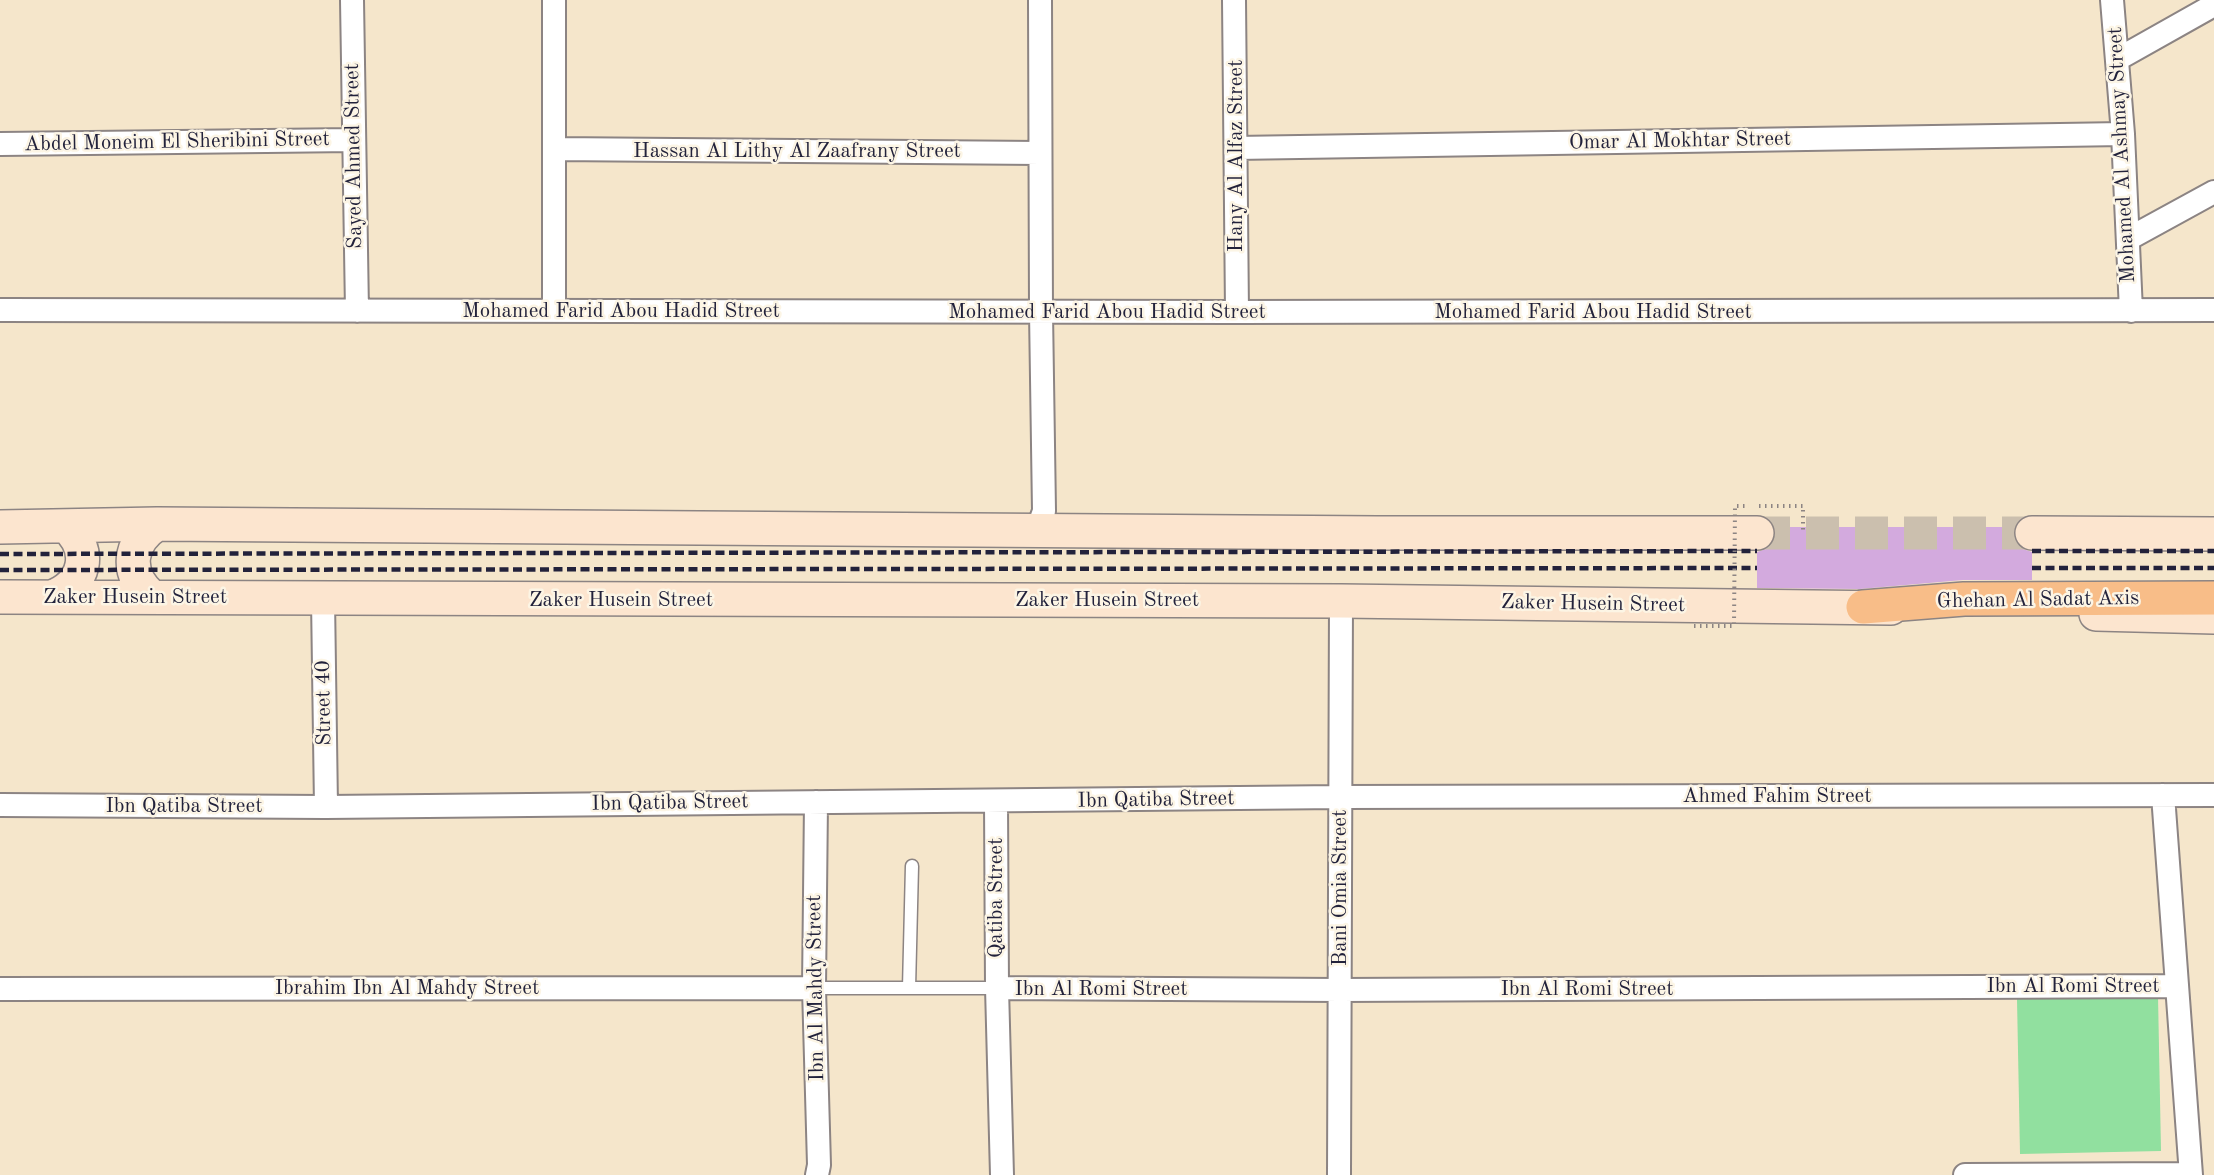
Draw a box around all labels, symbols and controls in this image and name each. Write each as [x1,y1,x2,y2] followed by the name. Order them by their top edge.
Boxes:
[2103,26,2141,284] street label: Mohamed Al Ashmay Street
[1223,60,1249,252] street label: Hany Al Alfaz Street
[340,63,368,249] street label: Sayed Ahmed Street
[1569,126,1791,156] street label: Omar Al Mokhtar Street
[24,127,330,157] street label: Abdel Moneim El Sheribini Street
[633,138,961,164] street label: Hassan Al Lithy Al Zaafrany Street
[462,298,780,324] street label: Mohamed Farid Abou Hadid Street
[948,299,1266,325] street label: Mohamed Farid Abou Hadid Street
[1434,299,1752,325] street label: Mohamed Farid Abou Hadid Street
[43,584,227,610] street label: Zaker Husein Street
[1937,586,2139,614] street label: Ghehan Al Sadat Axis
[529,587,713,613] street label: Zaker Husein Street
[1015,587,1199,613] street label: Zaker Husein Street
[1501,590,1685,618] street label: Zaker Husein Street
[311,660,337,746] street label: Street 40
[1682,783,1872,809] street label: Ahmed Fahim Street
[1077,786,1235,814] street label: Ibn Qatiba Street
[591,789,749,817] street label: Ibn Qatiba Street
[106,793,262,819] street label: Ibn Qatiba Street
[1327,810,1353,966] street label: Bani Omia Street
[983,838,1009,958] street label: Qatiba Street
[802,894,830,1082] street label: Ibn Al Mahdy Street
[1986,973,2160,999] street label: Ibn Al Romi Street
[275,975,539,1001] street label: Ibrahim Ibn Al Mahdy Street
[1014,976,1188,1002] street label: Ibn Al Romi Street
[1500,976,1674,1002] street label: Ibn Al Romi Street

